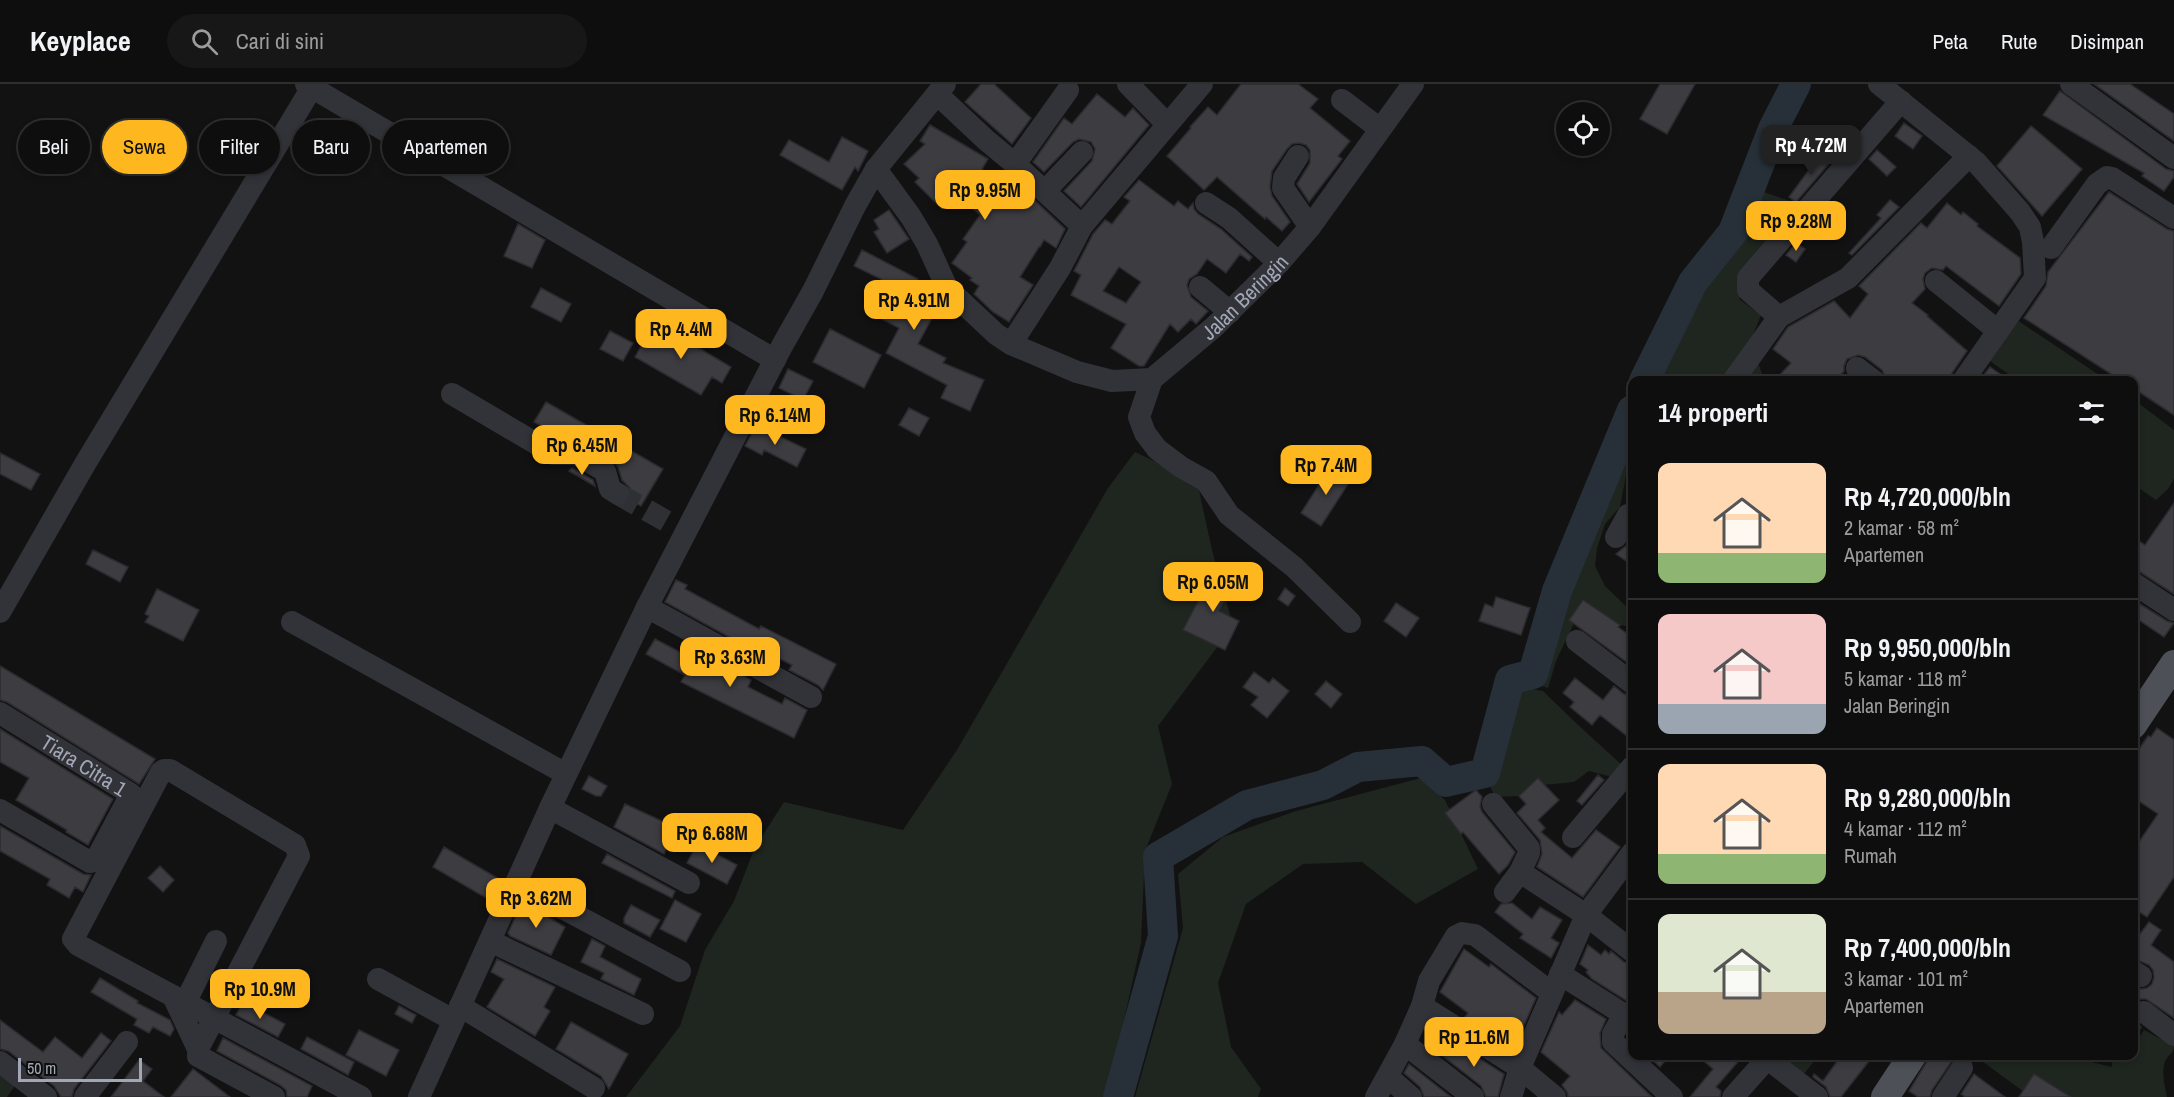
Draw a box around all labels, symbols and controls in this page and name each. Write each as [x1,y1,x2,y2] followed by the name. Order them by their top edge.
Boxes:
[167,14,587,68] search box
[30,22,131,60] text: Keyplace
[188,25,221,58] icon: search
[236,26,324,56] text: Cari di sini
[1932,27,1968,56] text: Peta
[2001,27,2037,56] text: Rute
[2070,27,2144,56] text: Disimpan
[1556,102,1610,156] map controls
[1556,102,1610,156] button: locate
[18,120,90,174] chip: Beli
[102,120,187,174] chip: Sewa
[199,120,280,174] chip: Filter
[292,120,370,174] chip: Baru
[382,120,509,174] chip: Apartemen
[1749,125,1873,176] pin: Rp 4.72M
[1775,131,1847,158] text: Rp 4.72M
[923,170,1047,221] pin: Rp 9.95M
[949,176,1021,203] text: Rp 9.95M
[1734,201,1858,252] pin: Rp 9.28M
[1760,207,1832,234] text: Rp 9.28M
[1195,248,1295,346] street label: Jalan Beringin
[852,280,976,331] pin: Rp 4.91M
[878,286,950,313] text: Rp 4.91M
[626,309,736,360] pin: Rp 4.4M
[650,315,712,342] text: Rp 4.4M
[713,395,837,446] pin: Rp 6.14M
[1658,395,1768,430] text: 14 properti
[2075,396,2108,429] icon: filters
[739,401,811,428] text: Rp 6.14M
[520,425,644,476] pin: Rp 6.45M
[546,431,618,458] text: Rp 6.45M
[1271,445,1381,496] pin: Rp 7.4M
[1295,451,1357,478] text: Rp 7.4M
[1844,479,2011,514] text: Rp 4,720,000/bln
[1706,487,1778,559] icon: home
[1844,514,1959,541] text: 2 kamar · 58 m²
[1844,541,1924,568] text: Apartemen
[1151,562,1275,613] pin: Rp 6.05M
[1177,568,1249,595] text: Rp 6.05M
[1844,630,2011,665] text: Rp 9,950,000/bln
[668,637,792,688] pin: Rp 3.63M
[1706,638,1778,710] icon: home
[694,643,766,670] text: Rp 3.63M
[1844,665,1967,692] text: 5 kamar · 118 m²
[1844,692,1950,719] text: Jalan Beringin
[36,727,133,803] street label: Tiara Citra 1
[1844,780,2011,815] text: Rp 9,280,000/bln
[1706,788,1778,860] icon: home
[650,813,774,864] pin: Rp 6.68M
[1844,815,1967,842] text: 4 kamar · 112 m²
[676,819,748,846] text: Rp 6.68M
[1844,842,1897,869] text: Rumah
[474,878,598,929] pin: Rp 3.62M
[500,884,572,911] text: Rp 3.62M
[1844,930,2011,965] text: Rp 7,400,000/bln
[1706,938,1778,1010] icon: home
[1844,965,1968,992] text: 3 kamar · 101 m²
[198,969,322,1020] pin: Rp 10.9M
[224,975,296,1002] text: Rp 10.9M
[1844,992,1924,1019] text: Apartemen
[1412,1017,1536,1068] pin: Rp 11.6M
[1438,1023,1510,1050] text: Rp 11.6M
[18,1055,142,1082] scale bar
[27,1057,56,1079] text: 50 m

